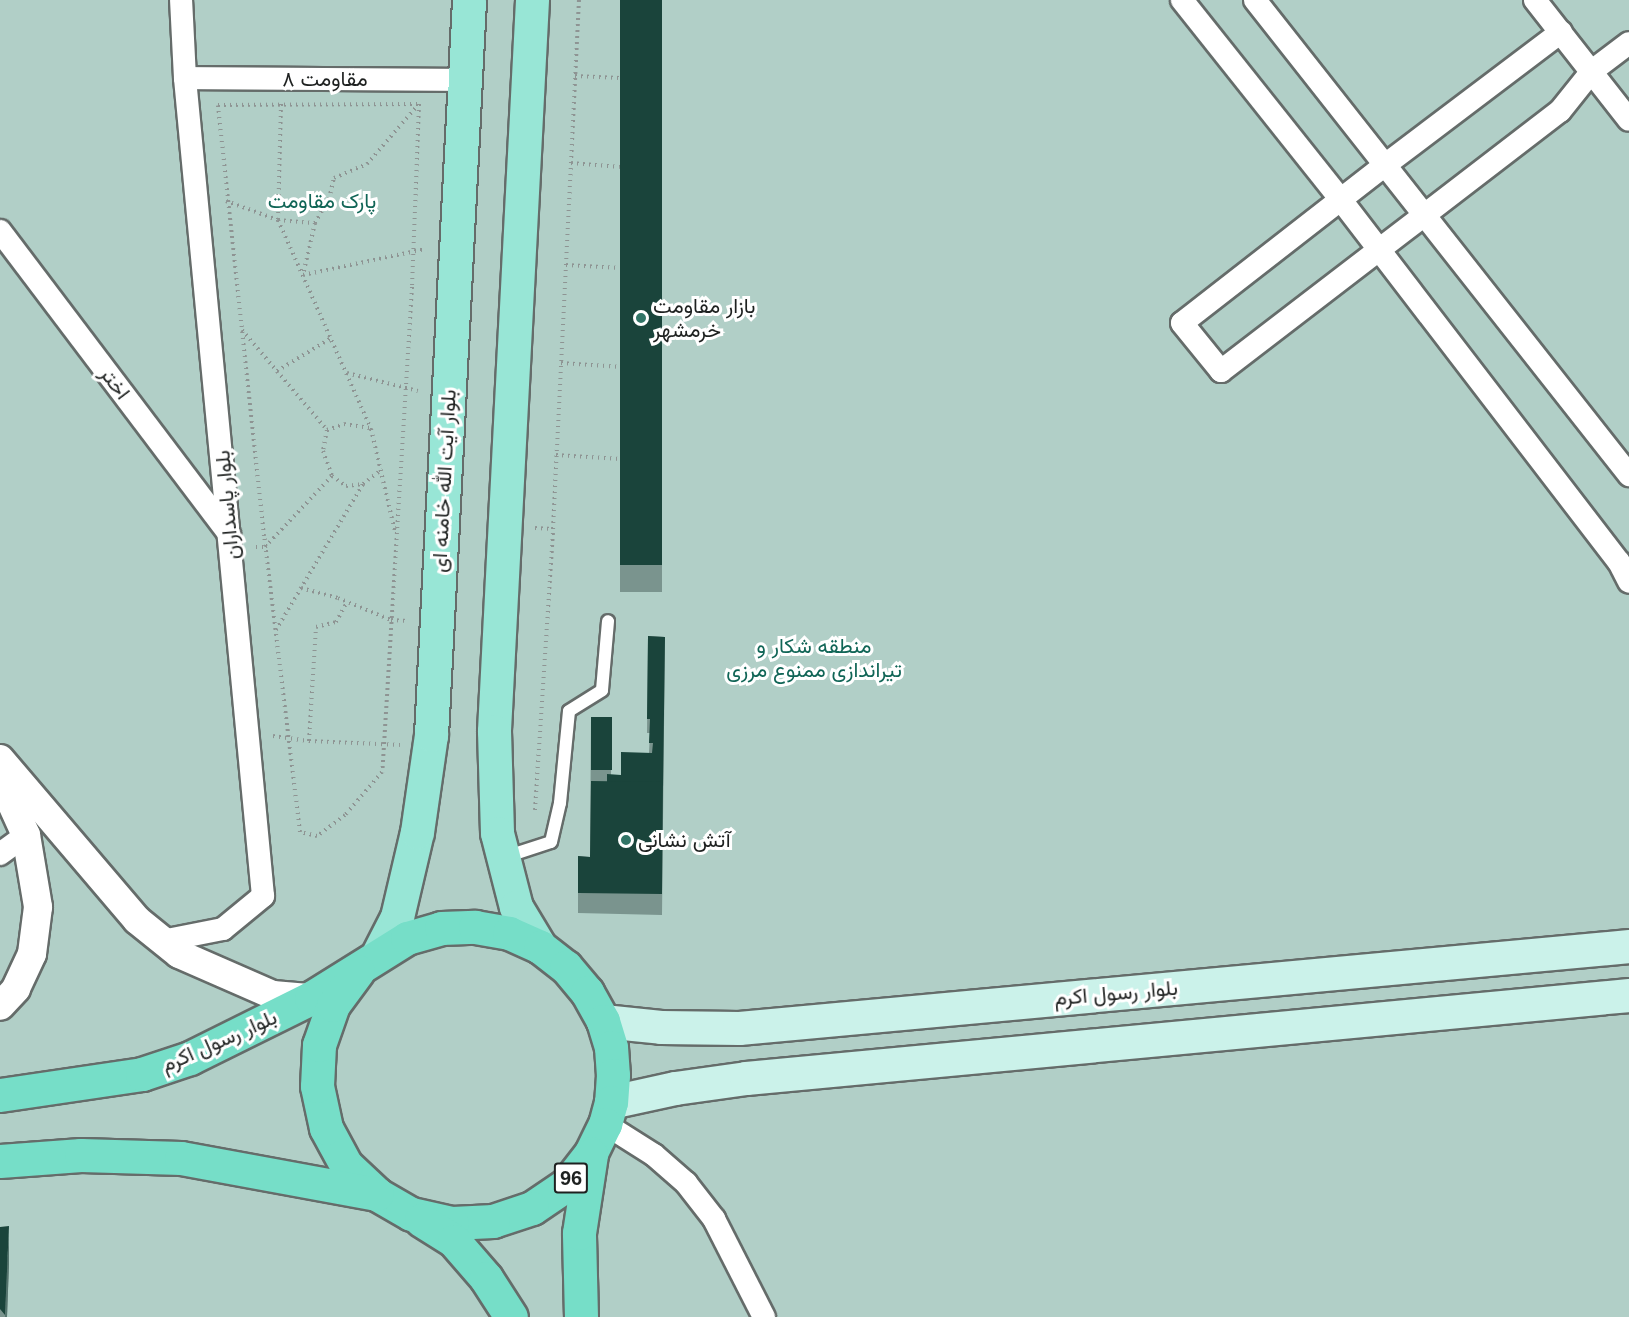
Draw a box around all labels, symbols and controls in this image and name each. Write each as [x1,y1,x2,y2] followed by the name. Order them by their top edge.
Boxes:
[282,66,368,92] street label: مقاومت ۸
[268,188,376,214] park label: پارک مقاومت
[653,293,756,343] place label: بازار مقاومت خرمشهر
[634,311,648,325] marker: بازار مقاومت خرمشهر
[95,362,135,404] street label: اختر
[427,389,461,573] street label: بلوار آیت الله خامنه ای
[210,449,244,561] street label: بلوار پاسداران
[726,633,902,683] park label: منطقه شکار و تیراندازی ممنوع مرزی
[638,827,731,853] place label: آتش نشانی
[619,833,633,847] marker: آتش نشانی
[1053,975,1179,1011] street label: بلوار رسول اکرم
[157,1004,281,1078] street label: بلوار رسول اکرم
[553,1161,589,1195] road number: 96

